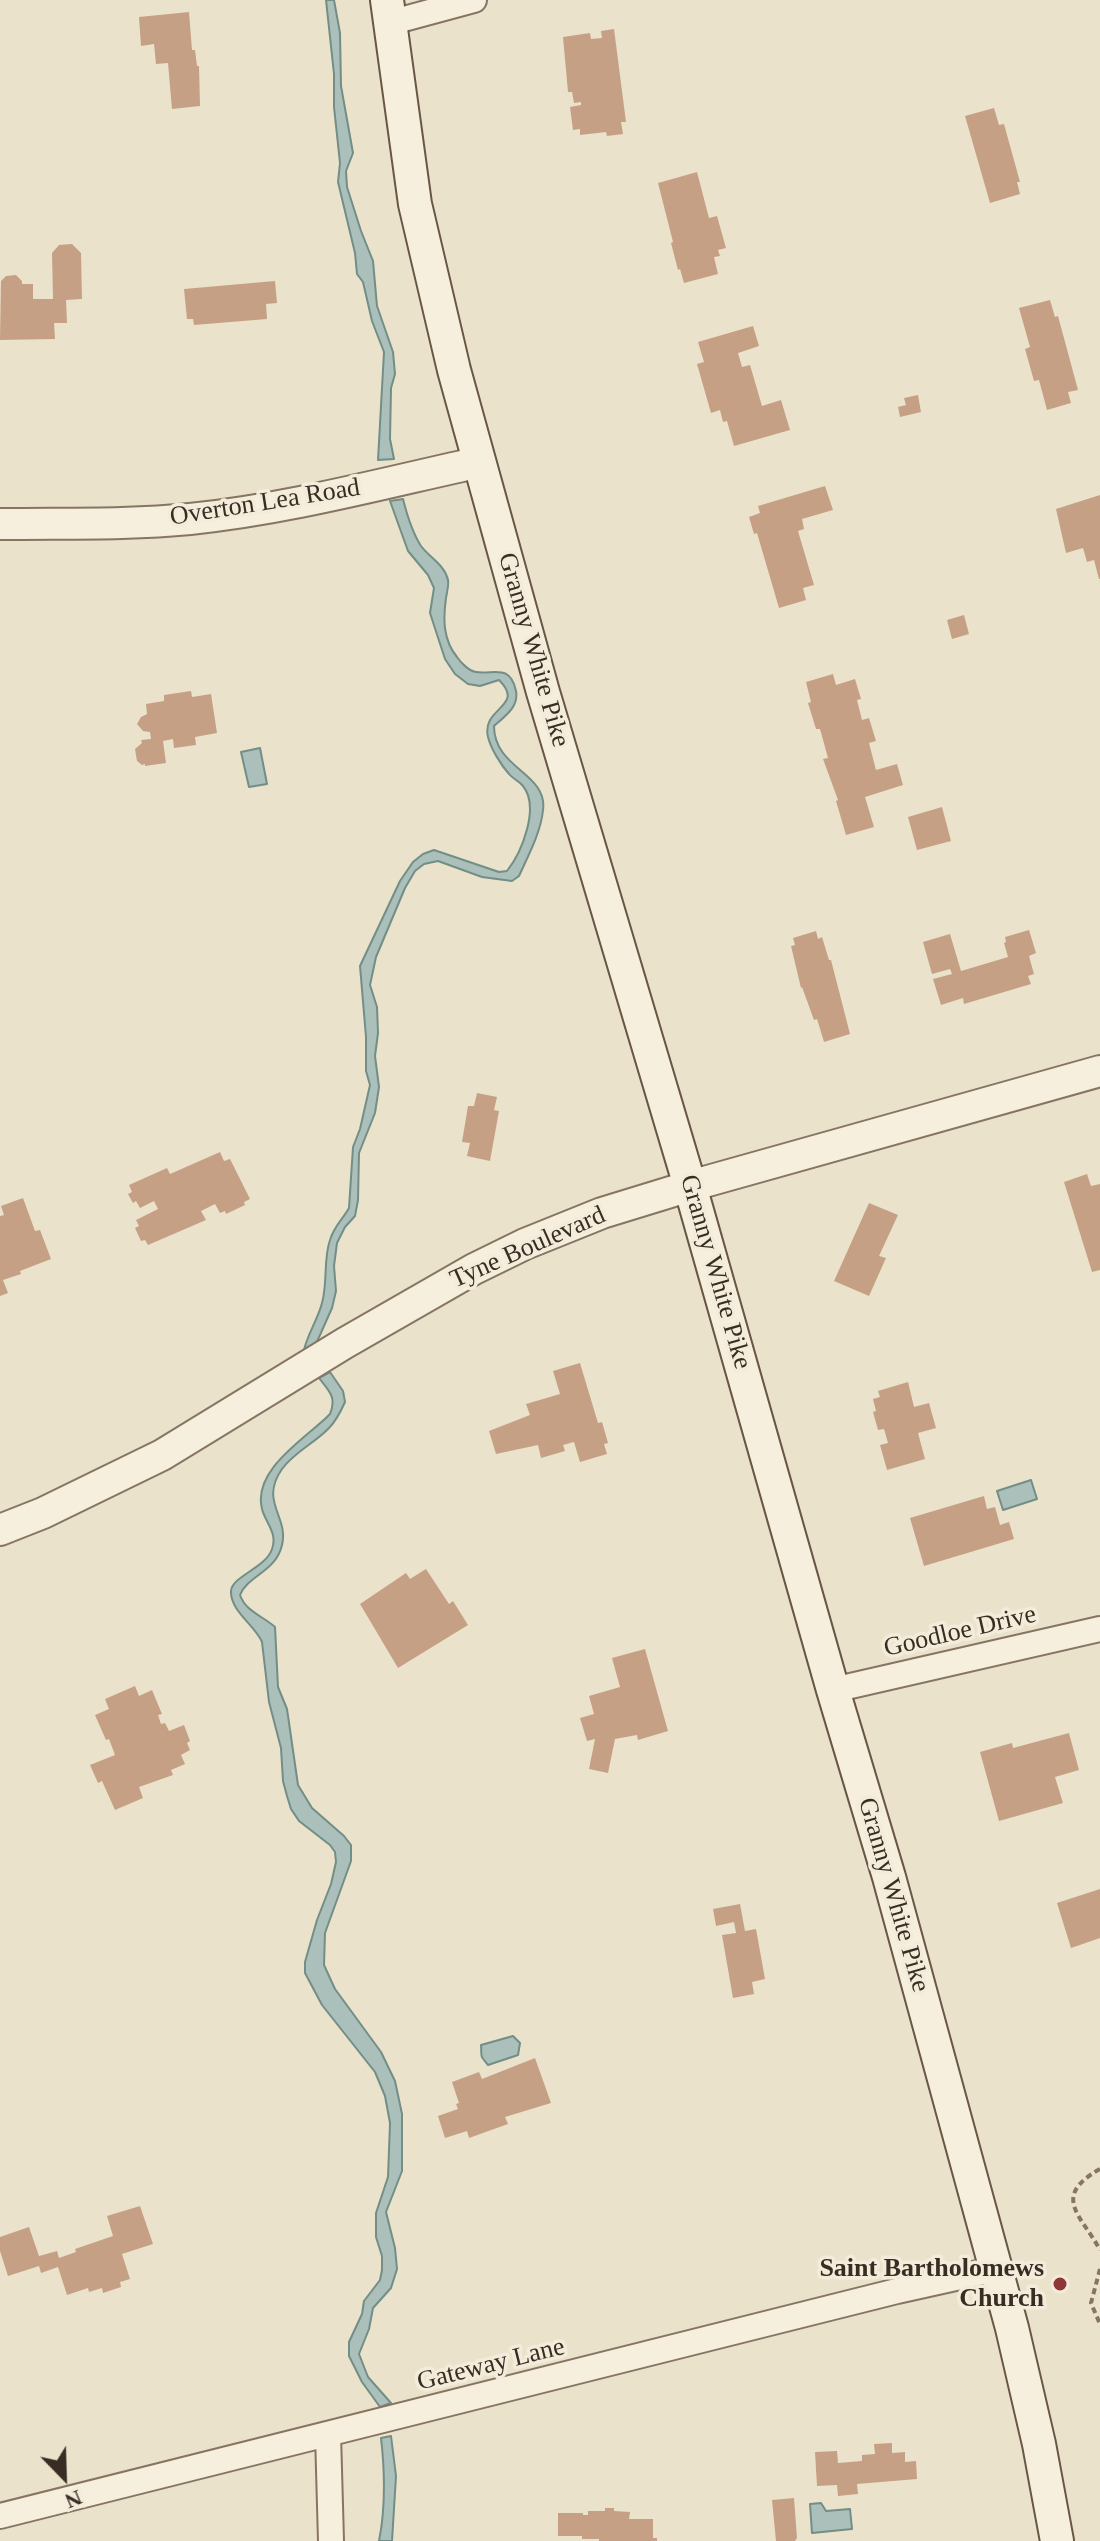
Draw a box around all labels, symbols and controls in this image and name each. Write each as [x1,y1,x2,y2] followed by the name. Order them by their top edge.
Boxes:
[168,473,362,533] street label: Overton Lea Road
[490,549,576,751] street label: Granny White Pike
[672,1171,758,1373] street label: Granny White Pike
[446,1200,610,1296] street label: Tyne Boulevard
[881,1599,1039,1665] street label: Goodloe Drive
[850,1794,936,1996] street label: Granny White Pike
[819,2253,1044,2314] place label: Saint Bartholomews Church
[1051,2275,1069,2293] marker: Saint Bartholomews Church
[414,2332,568,2398] street label: Gateway Lane
[24,2437,104,2517] north arrow
[61,2485,86,2514] text: N

